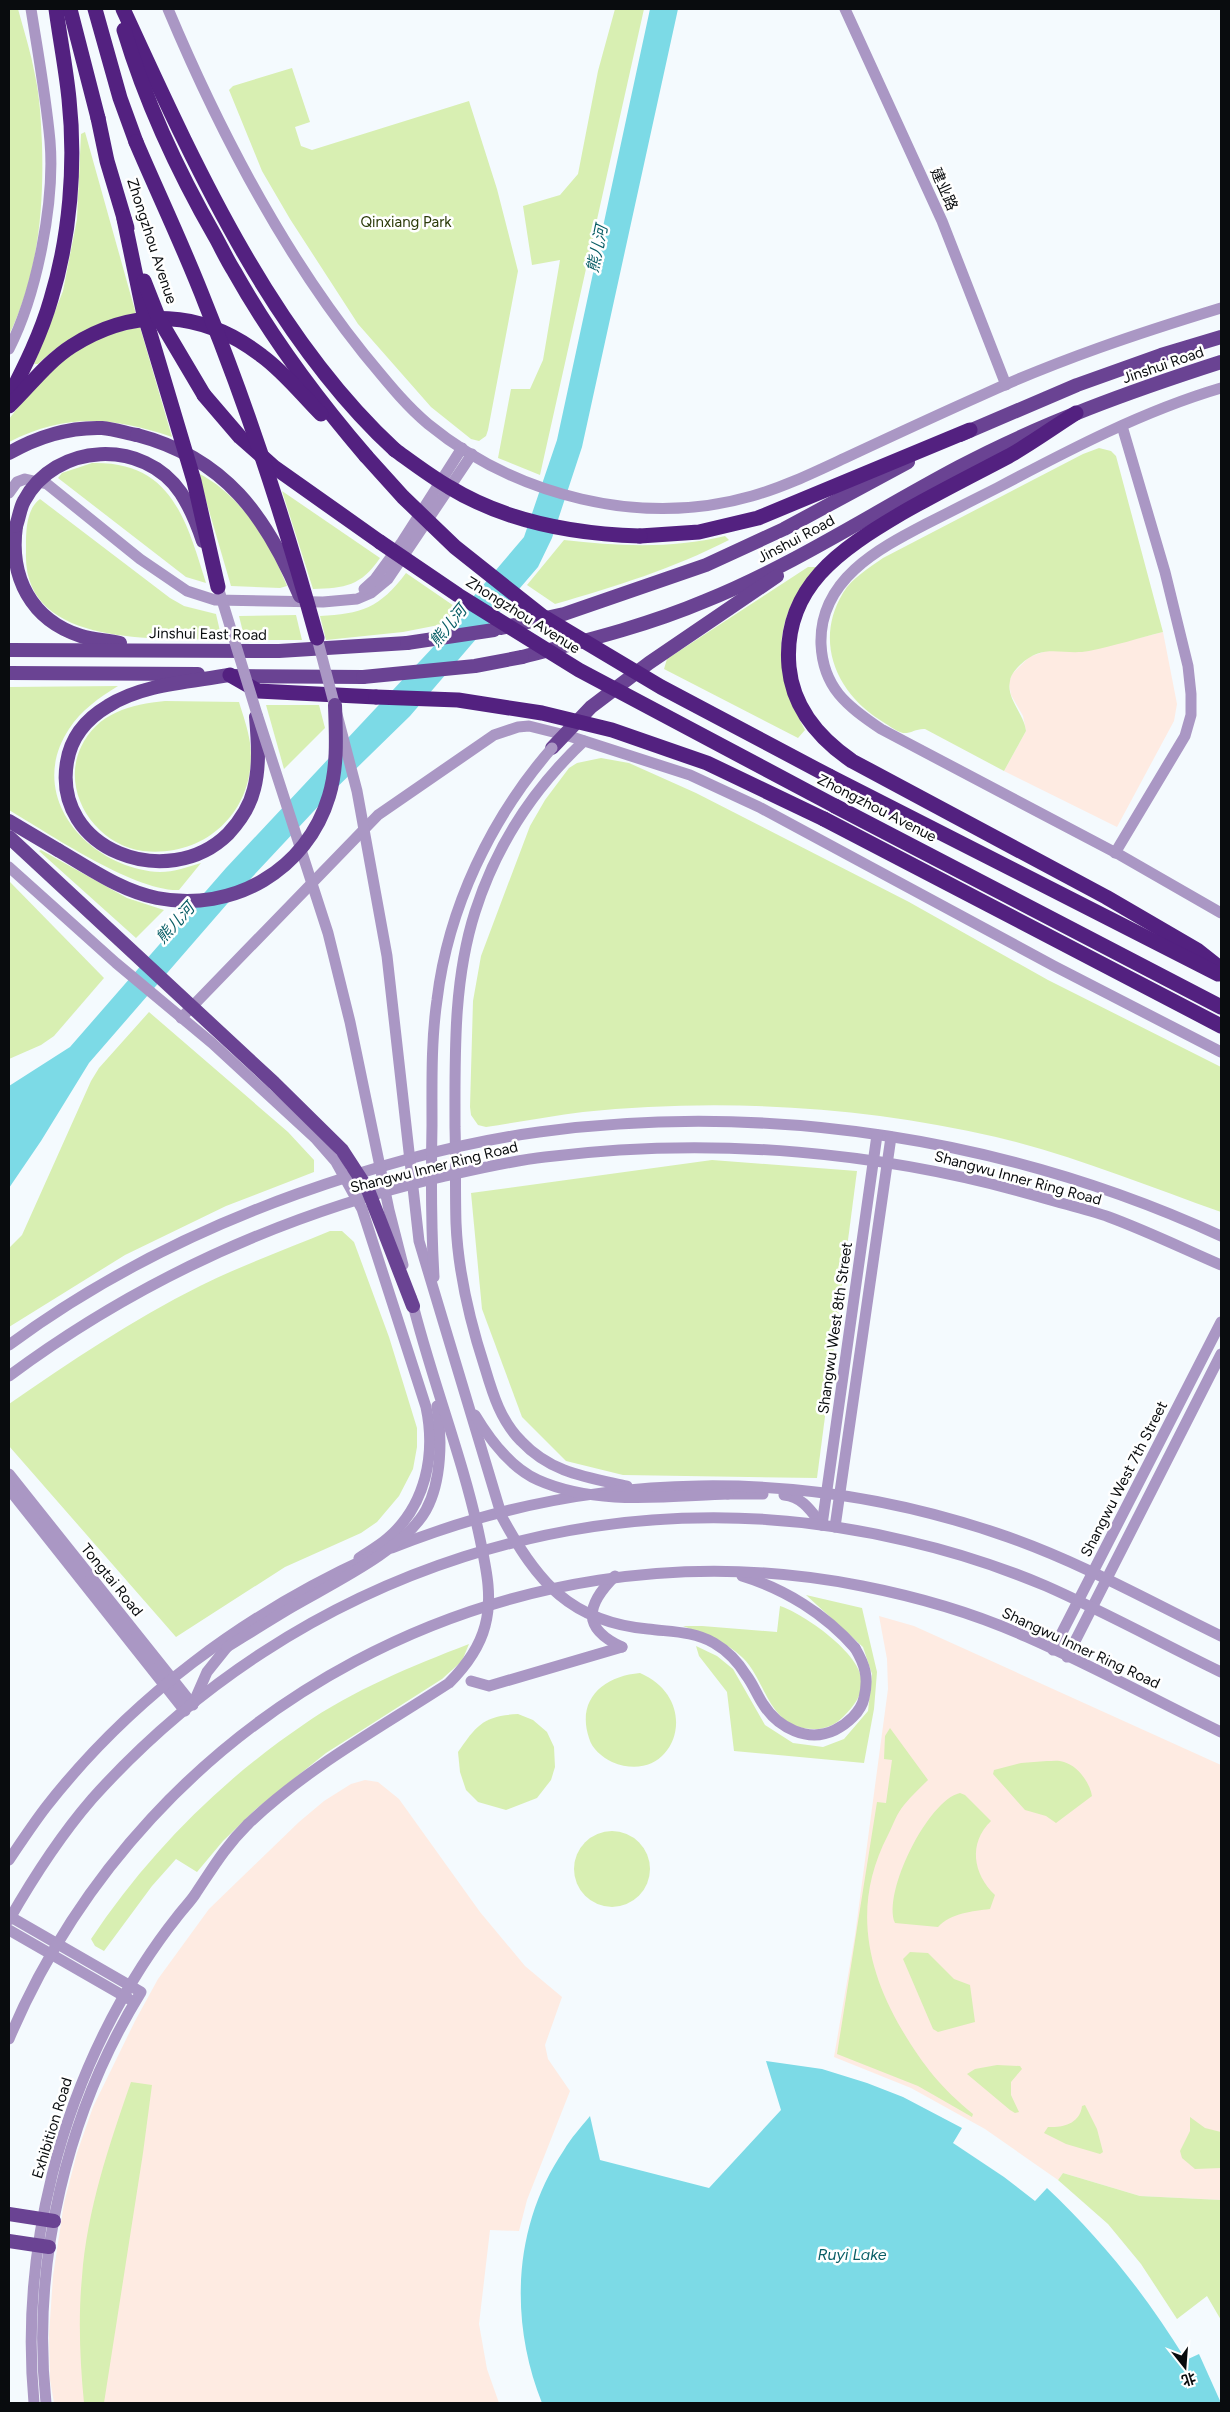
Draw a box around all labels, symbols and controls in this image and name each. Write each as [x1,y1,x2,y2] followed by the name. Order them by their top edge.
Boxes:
[927,165,961,213] street label: 建业路
[123,176,181,306] street label: Zhongzhou Avenue
[360,213,452,231] park label: Qinxiang Park
[583,221,612,274] water label: 熊儿河
[1120,343,1206,387] street label: Jinshui Road
[754,511,838,567] street label: Jinshui Road
[463,573,583,657] street label: Zhongzhou Avenue
[426,599,472,651] water label: 熊儿河
[149,624,267,644] street label: Jinshui East Road
[815,770,939,846] street label: Zhongzhou Avenue
[152,897,200,947] water label: 熊儿河
[348,1137,520,1197] street label: Shangwu Inner Ring Road
[932,1147,1104,1209] street label: Shangwu Inner Ring Road
[814,1240,856,1415] street label: Shangwu West 8th Street
[1077,1398,1171,1560] street label: Shangwu West 7th Street
[77,1540,147,1620] street label: Tongtai Road
[999,1603,1163,1693] street label: Shangwu Inner Ring Road
[28,2075,76,2181] street label: Exhibition Road
[817,2245,887,2264] water label: Ruyi Lake
[1160,2342,1210,2392] north arrow
[1179,2369,1198,2389] text: 北

